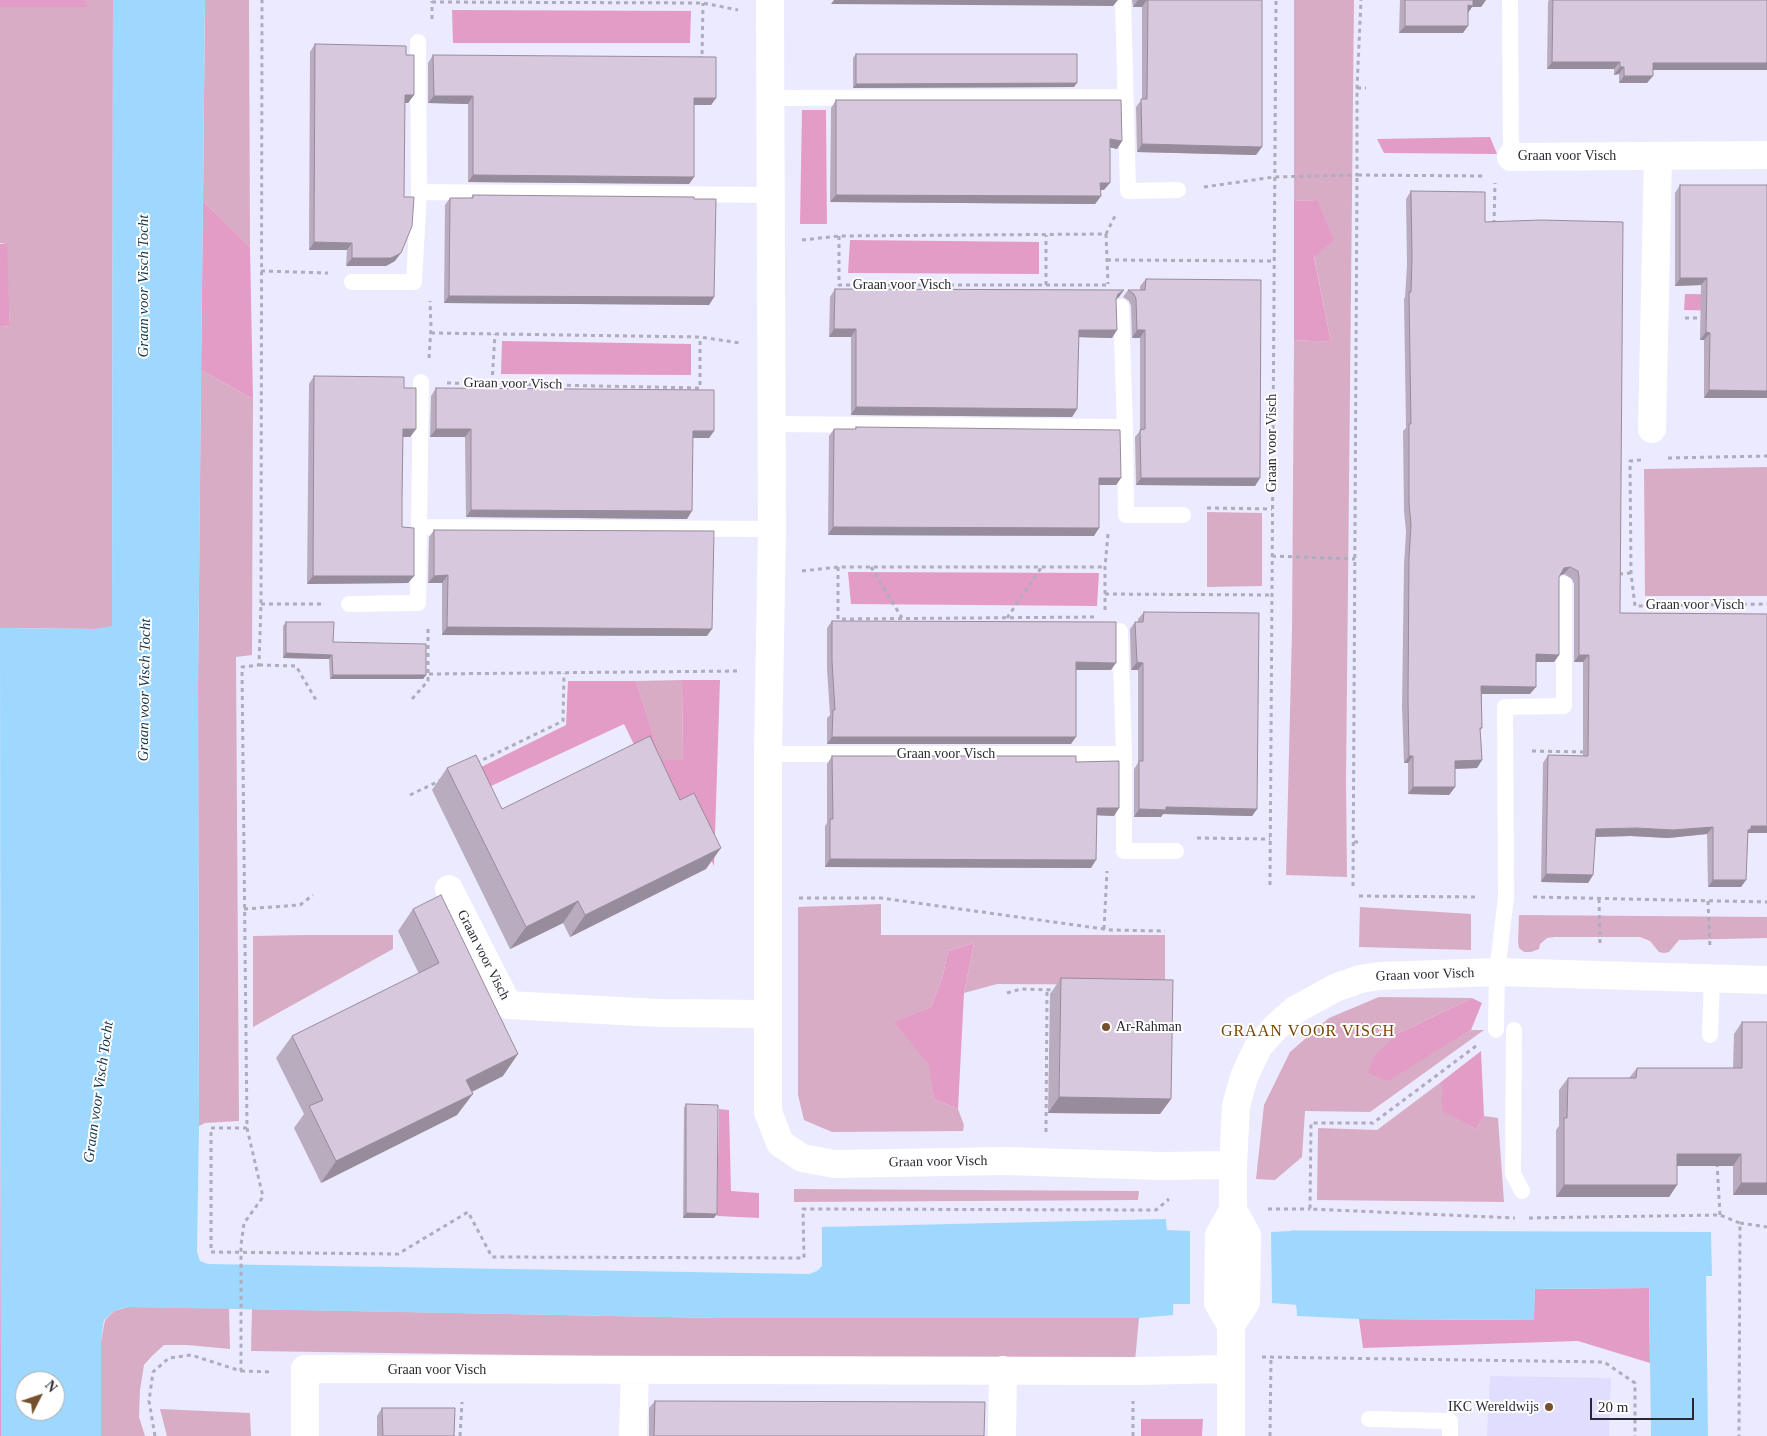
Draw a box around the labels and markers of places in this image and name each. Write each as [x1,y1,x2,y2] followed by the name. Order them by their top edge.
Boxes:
[1116,1019,1182,1035] place label: Ar-Rahman
[1100,1021,1112,1033] marker: Ar-Rahman
[1448,1399,1539,1415] place label: IKC Wereldwijs
[1543,1401,1555,1413] marker: IKC Wereldwijs

